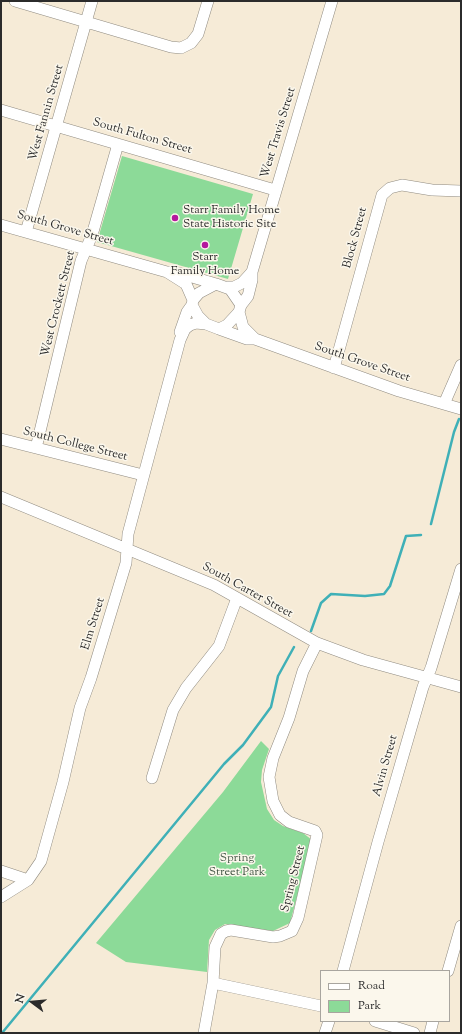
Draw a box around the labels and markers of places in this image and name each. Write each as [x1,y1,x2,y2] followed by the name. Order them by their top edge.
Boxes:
[183,204,280,232] place label: Starr Family Home State Historic Site
[170,213,180,223] marker: Starr Family Home State Historic Site
[200,240,210,250] marker: Starr Family Home
[171,251,239,279] place label: Starr Family Home

